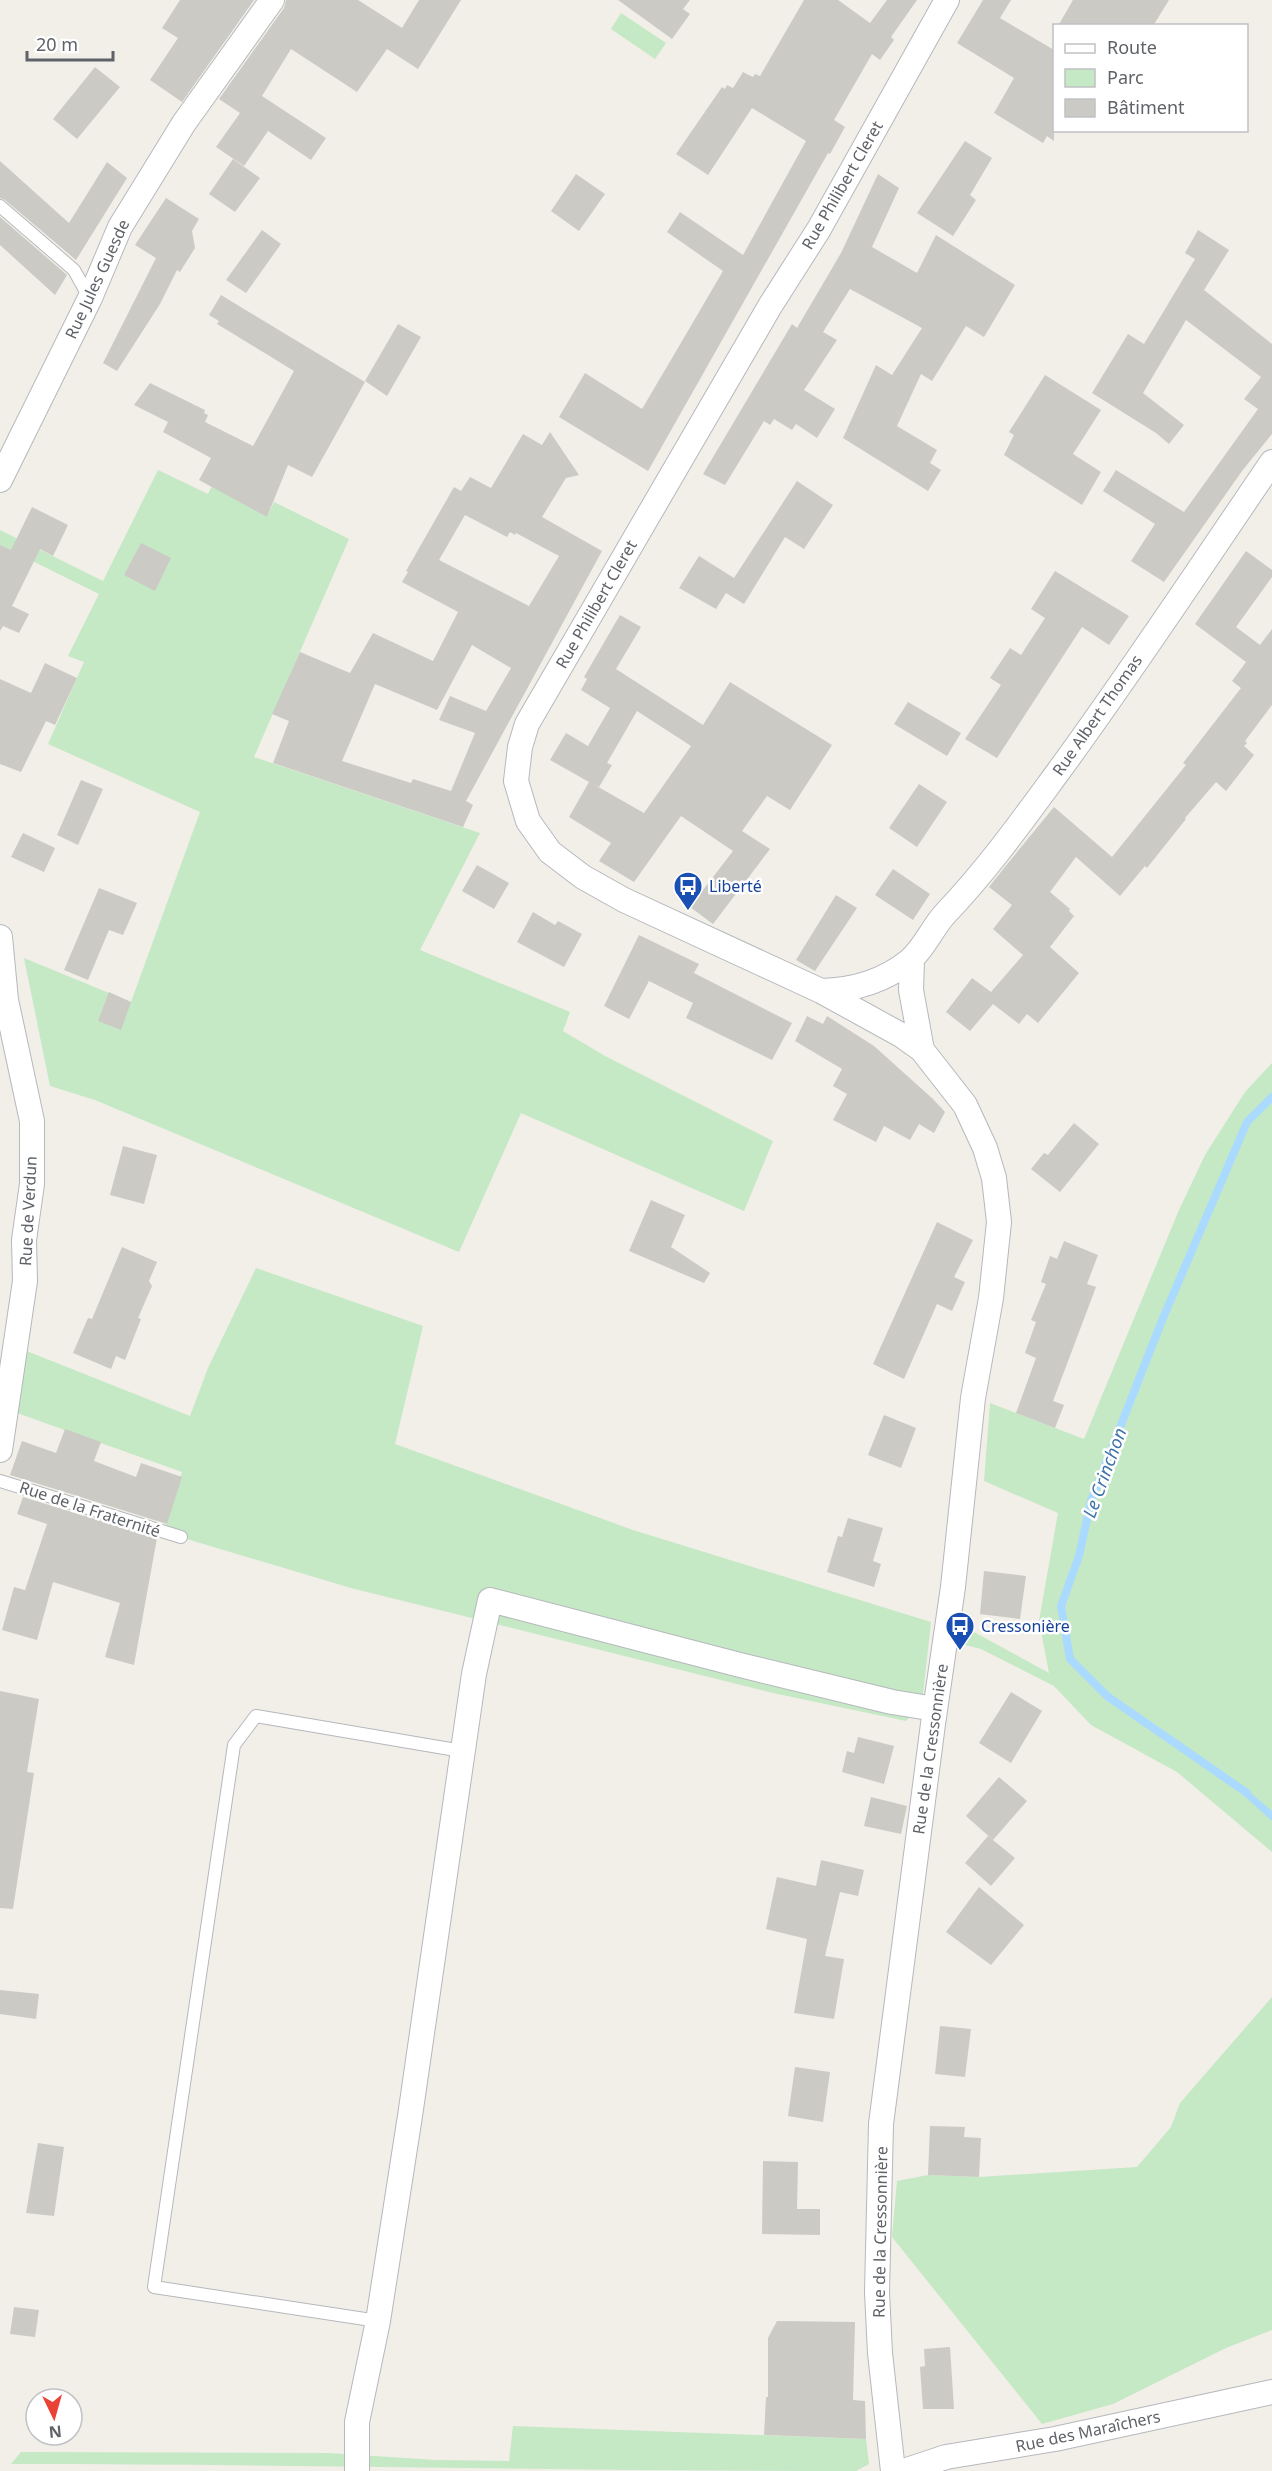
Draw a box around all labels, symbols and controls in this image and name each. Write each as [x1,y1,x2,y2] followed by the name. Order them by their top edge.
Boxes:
[27,24,112,62] scale bar
[1053,24,1248,132] legend
[36,32,78,56] text: 20 m
[1107,35,1157,59] text: Route
[1107,65,1144,89] text: Parc
[1107,95,1185,119] text: Bâtiment
[796,117,888,253] street label: Rue Philibert Cleret
[60,216,134,342] street label: Rue Jules Guesde
[550,536,642,672] street label: Rue Philibert Cleret
[1047,650,1147,780] street label: Rue Albert Thomas
[672,870,704,912] bus stop icon: Liberté
[709,875,762,897] place label: Liberté
[14,1155,42,1267] street label: Rue de Verdun
[1077,1424,1131,1521] water label: Le Crinchon
[17,1476,163,1542] street label: Rue de la Fraternité
[944,1610,976,1652] bus stop icon: Cressonière
[981,1615,1070,1637] place label: Cressonière
[907,1662,953,1836] street label: Rue de la Cressonnière
[868,2146,892,2318] street label: Rue de la Cressonnière
[24,2387,84,2447] north arrow
[1014,2405,1162,2457] street label: Rue des Maraîchers
[48,2420,63,2443] text: N

